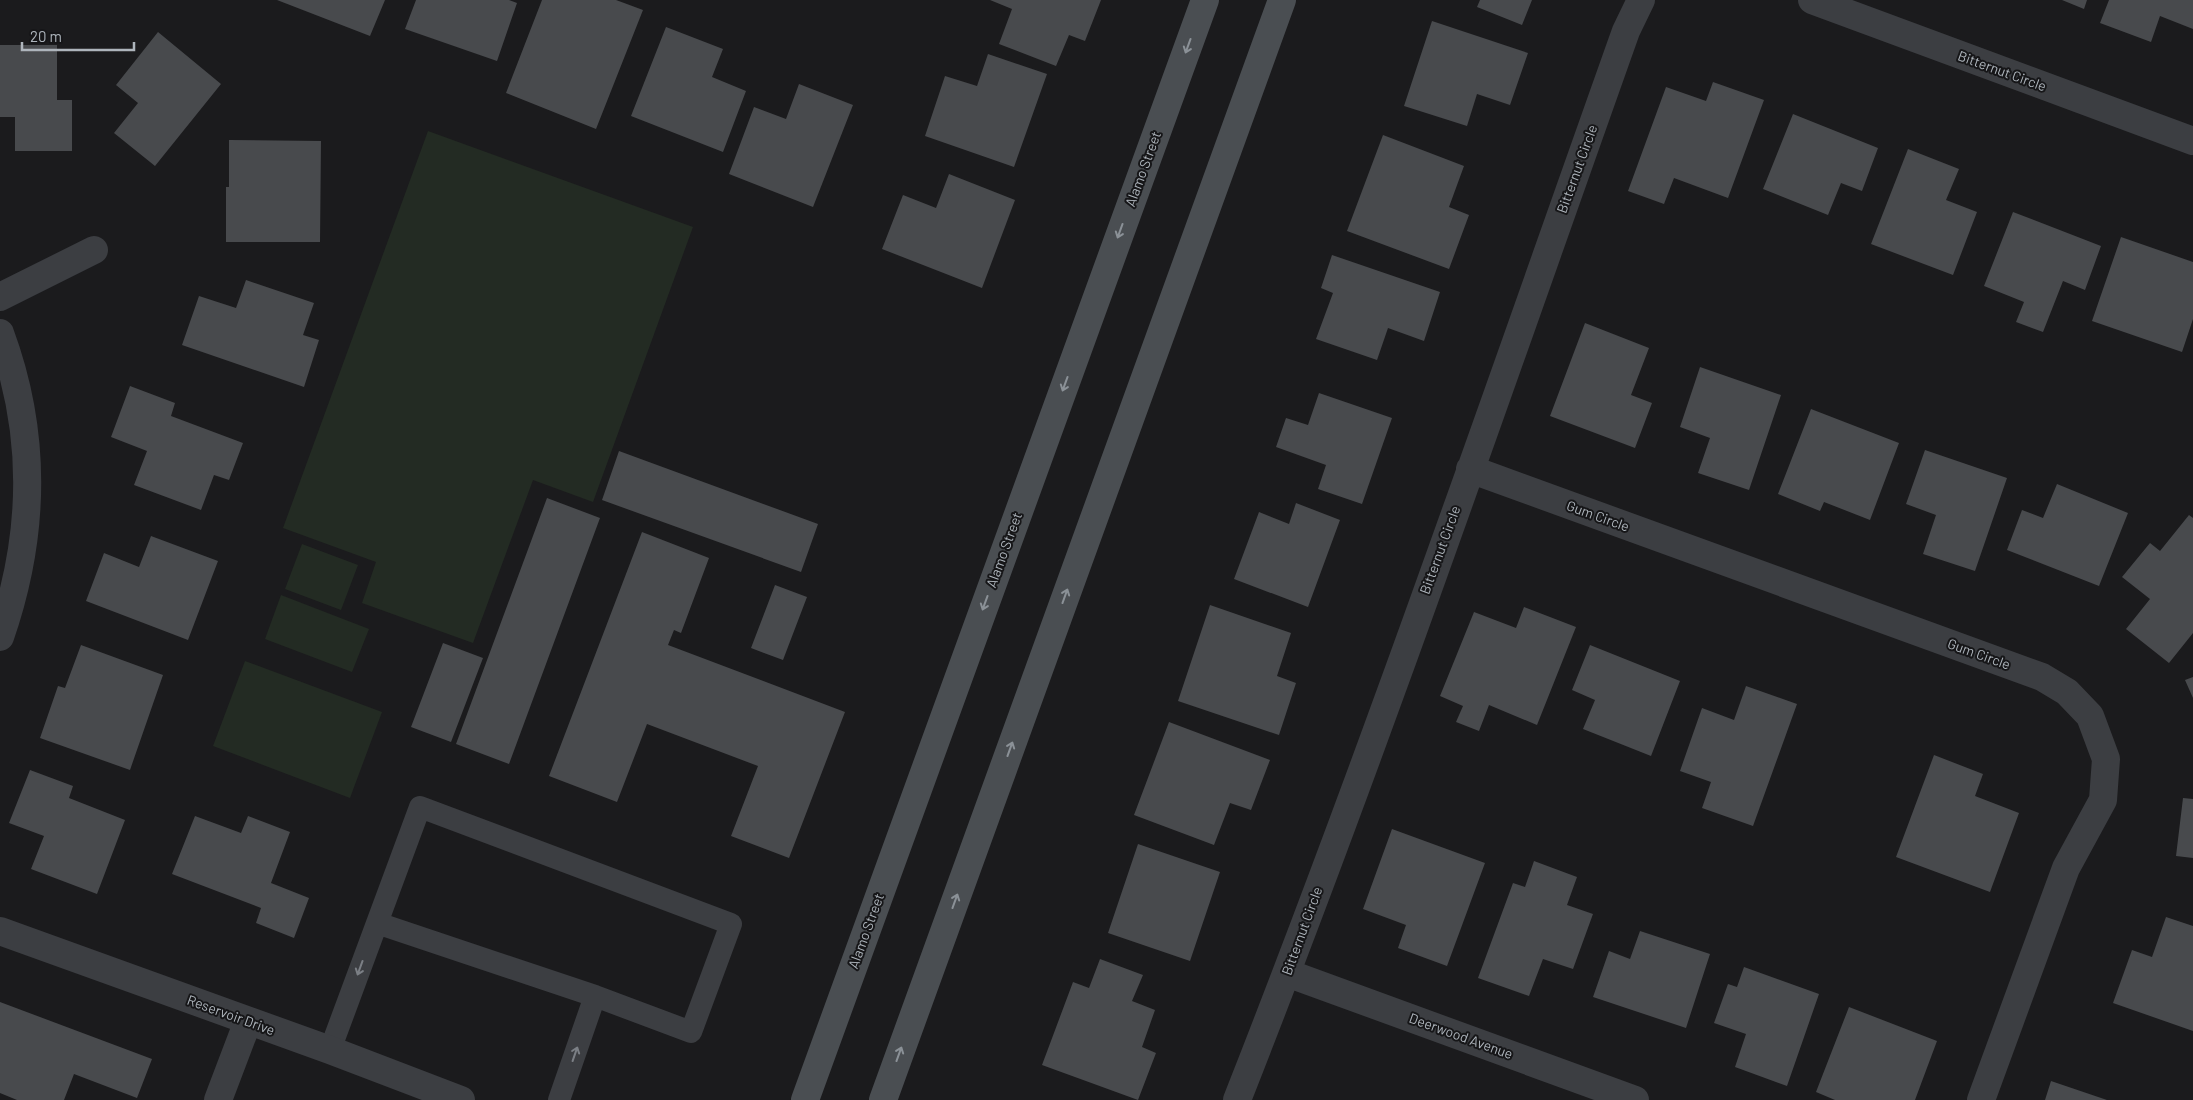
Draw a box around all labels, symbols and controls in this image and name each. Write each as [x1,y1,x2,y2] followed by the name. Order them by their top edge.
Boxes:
[22,20,135,52] scale bar
[30,27,62,45] text: 20 m
[1183,38,1192,53] one-way arrow
[1956,47,2049,94] street label: Bitternut Circle
[1553,122,1600,215] street label: Bitternut Circle
[1121,129,1164,209] street label: Alamo Street
[1115,223,1124,239] one-way arrow
[1060,376,1069,391] one-way arrow
[1564,496,1632,535] street label: Gum Circle
[1416,503,1463,596] street label: Bitternut Circle
[982,510,1025,590] street label: Alamo Street
[1061,588,1071,604] one-way arrow
[980,594,989,610] one-way arrow
[1945,634,2013,673] street label: Gum Circle
[1006,741,1015,757] one-way arrow
[1278,884,1325,977] street label: Bitternut Circle
[844,891,887,971] street label: Alamo Street
[951,894,960,910] one-way arrow
[355,960,364,976] one-way arrow
[185,991,277,1038] street label: Reservoir Drive
[1407,1009,1515,1062] street label: Deerwood Avenue
[571,1047,580,1062] one-way arrow
[895,1047,904,1062] one-way arrow

